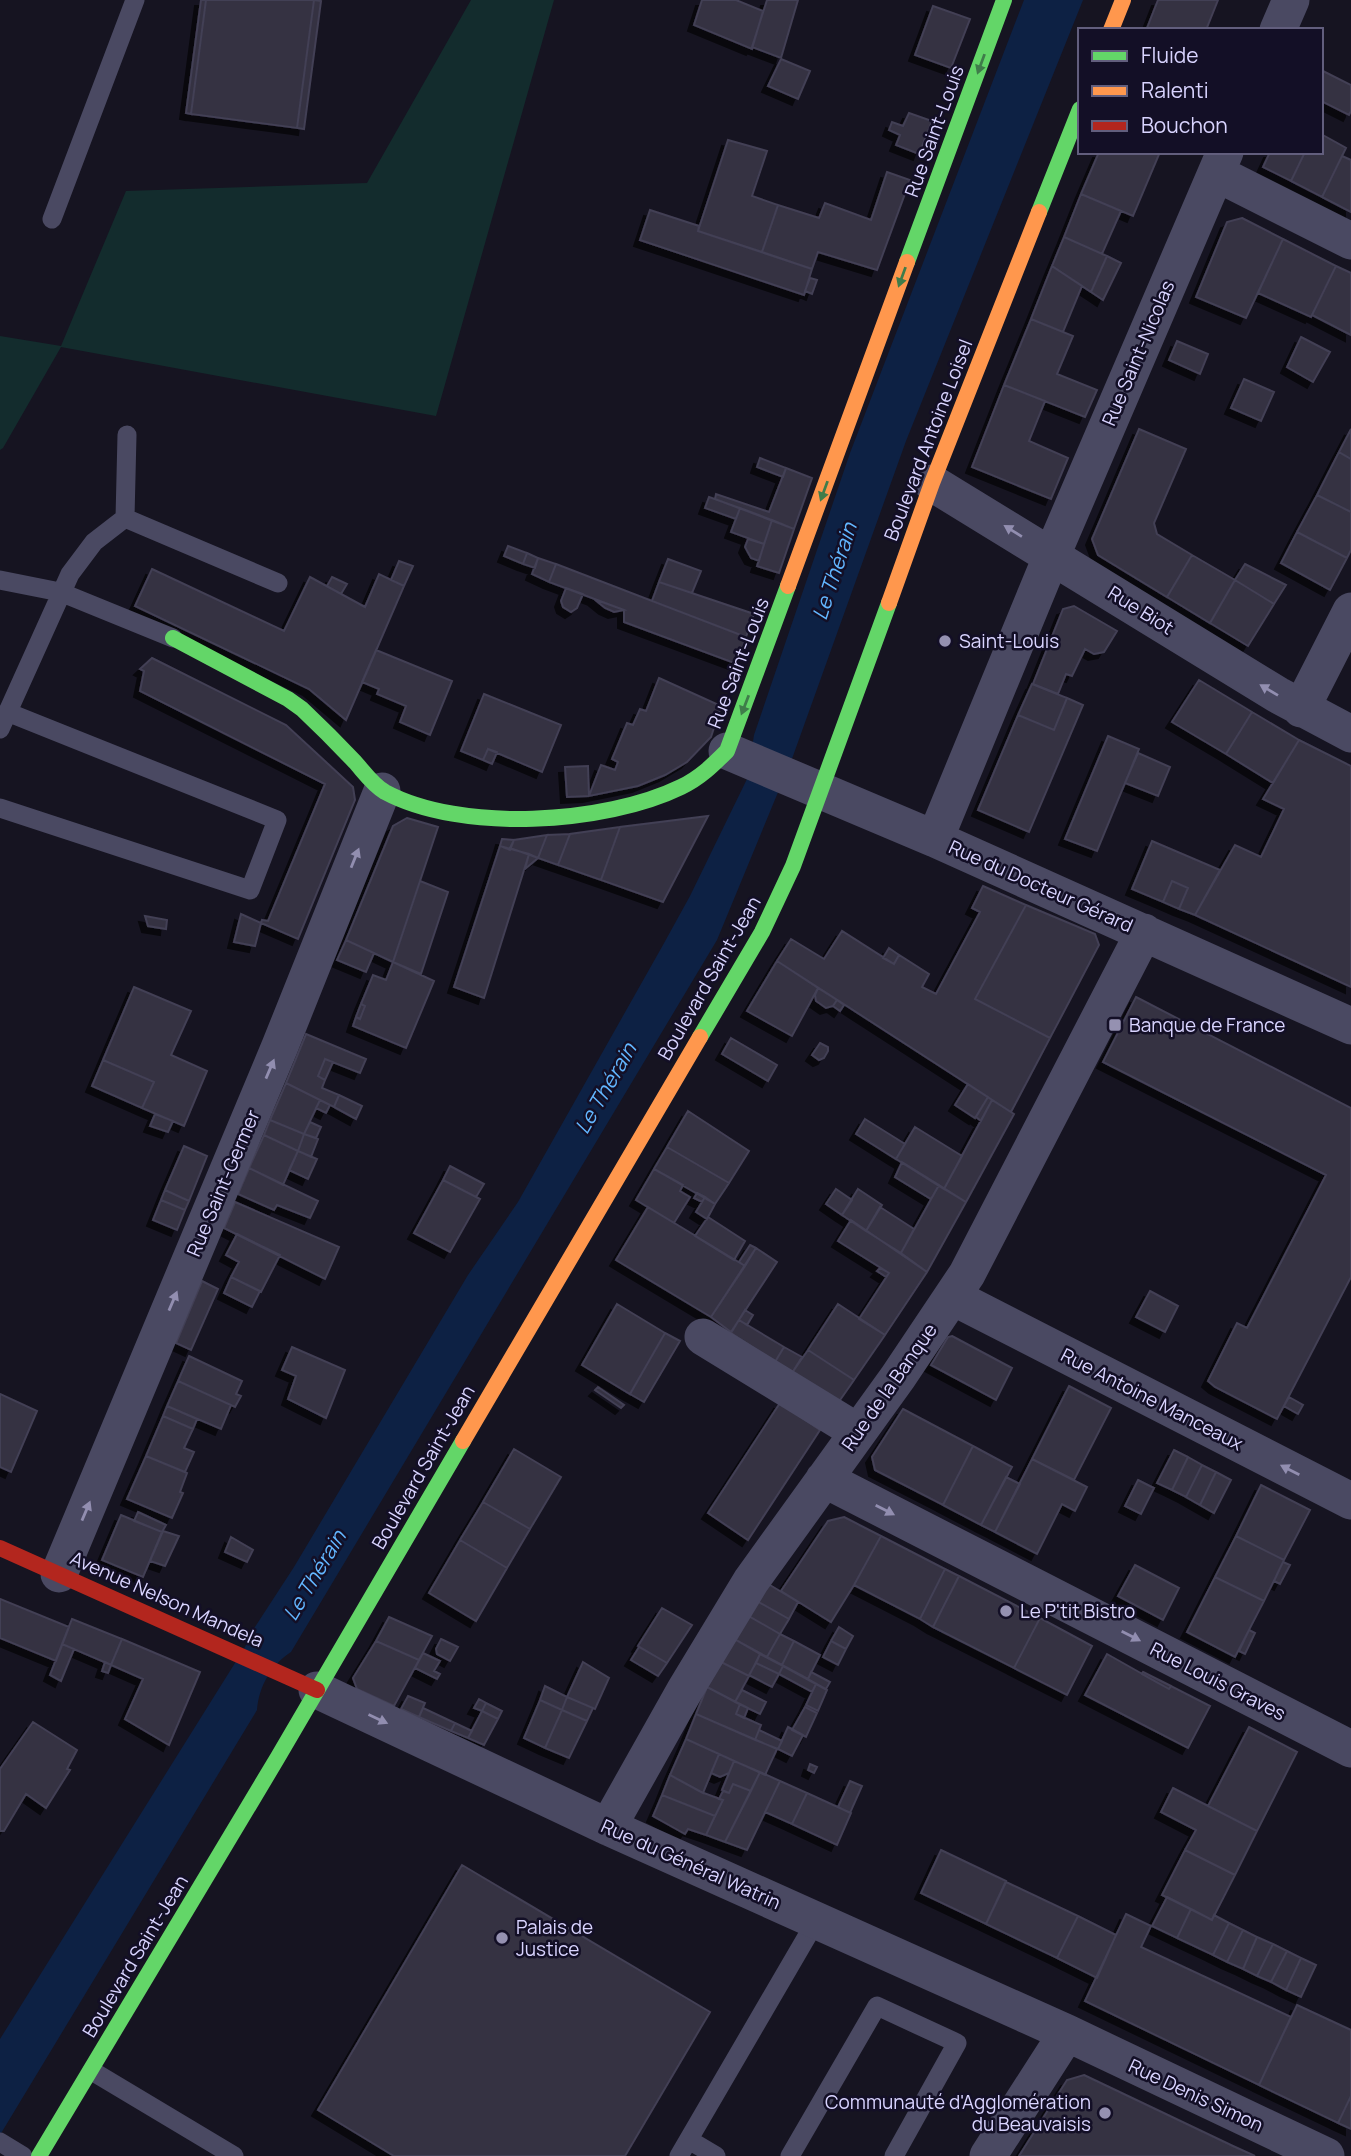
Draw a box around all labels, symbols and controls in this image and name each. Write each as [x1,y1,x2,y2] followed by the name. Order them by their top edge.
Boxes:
[1078,28,1323,154] legend
[1141,41,1199,69] text: Fluide
[975,54,986,75] one-way arrow
[898,62,970,200] street label: Rue Saint-Louis
[1141,76,1209,104] text: Ralenti
[1141,111,1228,139] text: Bouchon
[896,267,907,288] one-way arrow
[1096,276,1180,430] street label: Rue Saint-Nicolas
[878,335,978,545] street label: Boulevard Antoine Loisel
[819,481,830,502] one-way arrow
[805,517,863,623] water label: Le Thérain
[1004,525,1023,538] one-way arrow
[1103,580,1179,640] street label: Rue Biot
[701,594,775,732] street label: Rue Saint-Louis
[959,628,1059,654] place label: Saint-Louis
[937,633,953,649] marker: Saint-Louis
[1260,683,1279,696] one-way arrow
[739,694,750,715] one-way arrow
[945,834,1137,938] street label: Rue du Docteur Gérard
[350,847,361,868] one-way arrow
[651,891,767,1065] street label: Boulevard Saint-Jean
[1129,1012,1285,1038] place label: Banque de France
[1107,1017,1123,1033] marker: Banque de France
[568,1036,643,1139] water label: Le Thérain
[265,1058,276,1079] one-way arrow
[180,1105,266,1260] street label: Rue Saint-Germer
[168,1291,179,1312] one-way arrow
[835,1318,943,1456] street label: Rue de la Banque
[1056,1342,1248,1456] street label: Rue Antoine Manceaux
[365,1380,481,1554] street label: Boulevard Saint-Jean
[1280,1464,1300,1476] one-way arrow
[81,1501,92,1522] one-way arrow
[875,1504,895,1515] one-way arrow
[276,1523,353,1625] water label: Le Thérain
[66,1545,268,1653] street label: Avenue Nelson Mandela
[1020,1598,1135,1624] place label: Le P'tit Bistro
[998,1603,1014,1619] marker: Le P'tit Bistro
[1121,1630,1141,1641] one-way arrow
[1146,1636,1290,1726] street label: Rue Louis Graves
[368,1714,389,1725] one-way arrow
[597,1813,785,1915] street label: Rue du Général Watrin
[76,1870,194,2042] street label: Boulevard Saint-Jean
[516,1914,593,1962] place label: Palais de Justice
[494,1930,510,1946] marker: Palais de Justice
[1124,2052,1268,2138] street label: Rue Denis Simon
[825,2089,1091,2137] place label: Communauté d'Agglomération du Beauvaisis
[1097,2105,1113,2121] marker: Communauté d'Agglomération du Beauvaisis

